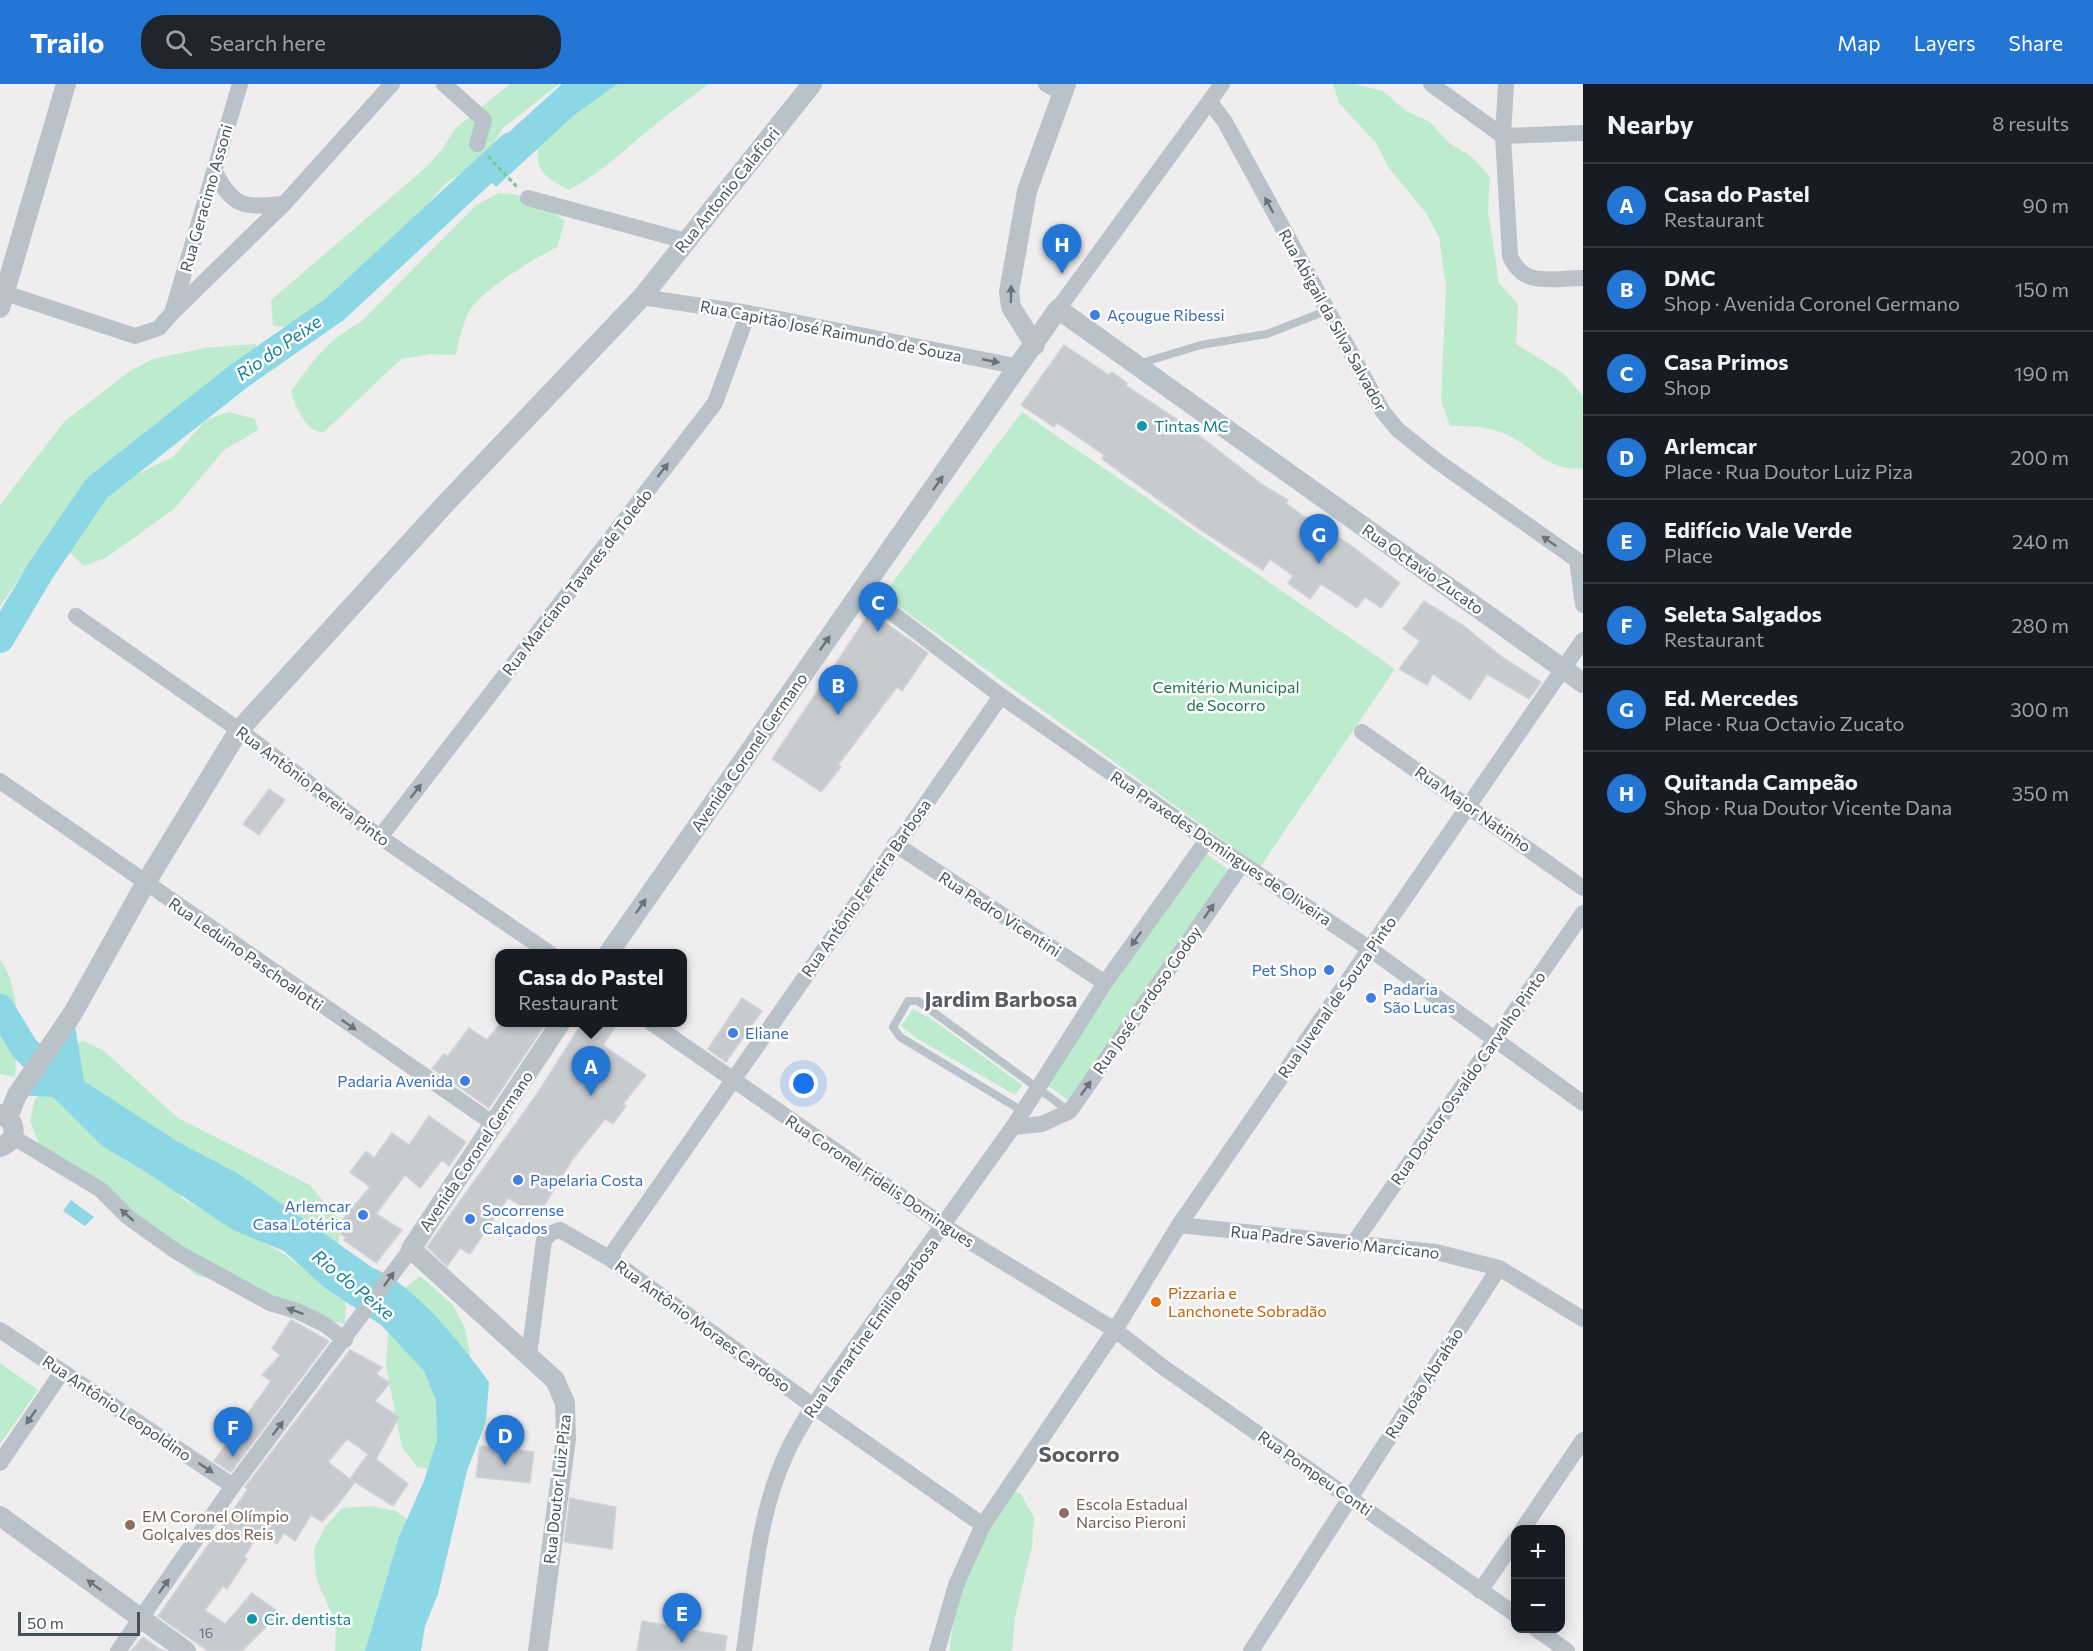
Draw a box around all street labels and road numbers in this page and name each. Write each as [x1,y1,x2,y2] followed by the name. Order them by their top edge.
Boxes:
[175,122,236,274] street label: Rua Geracimo Assoni
[670,123,783,256] street label: Rua Antonio Calafiori
[1275,226,1392,415] street label: Rua Abigail da Silva Salvador
[699,296,964,365] street label: Rua Capitão José Raimundo de Souza
[498,484,655,679] street label: Rua Marciano Tavares de Toledo
[1359,520,1488,618] street label: Rua Octavio Zucato
[687,669,811,835] street label: Avenida Coronel Germano
[233,722,394,849] street label: Rua Antônio Pereira Pinto
[1412,762,1535,856] street label: Rua Major Natinho
[1107,766,1335,929] street label: Rua Praxedes Domingues de Oliveira
[797,795,934,980] street label: Rua Antônio Ferreira Barbosa
[936,867,1065,960] street label: Rua Pedro Vicentini
[165,893,327,1014] street label: Rua Leduino Paschoalotti
[1273,912,1400,1081] street label: Rua Juvenal de Souza Pinto
[1088,922,1205,1077] street label: Rua José Cardoso Godoy
[1386,967,1549,1188] street label: Rua Doutor Osvaldo Carvalho Pinto
[415,1067,536,1234] street label: Avenida Coronel Germano
[782,1110,978,1251] street label: Rua Coronel Fidelis Domingues
[1230,1221,1440,1262] street label: Rua Padre Saverio Marcicano
[799,1235,942,1421] street label: Rua Lamartine Emilio Barbosa
[612,1256,795,1396] street label: Rua Antônio Moraes Cardoso
[1381,1324,1466,1442] street label: Rua João Abrahão
[39,1351,195,1465] street label: Rua Antônio Leopoldino
[539,1413,574,1565] street label: Rua Doutor Luiz Piza
[1255,1426,1376,1519] street label: Rua Pompeu Conti

